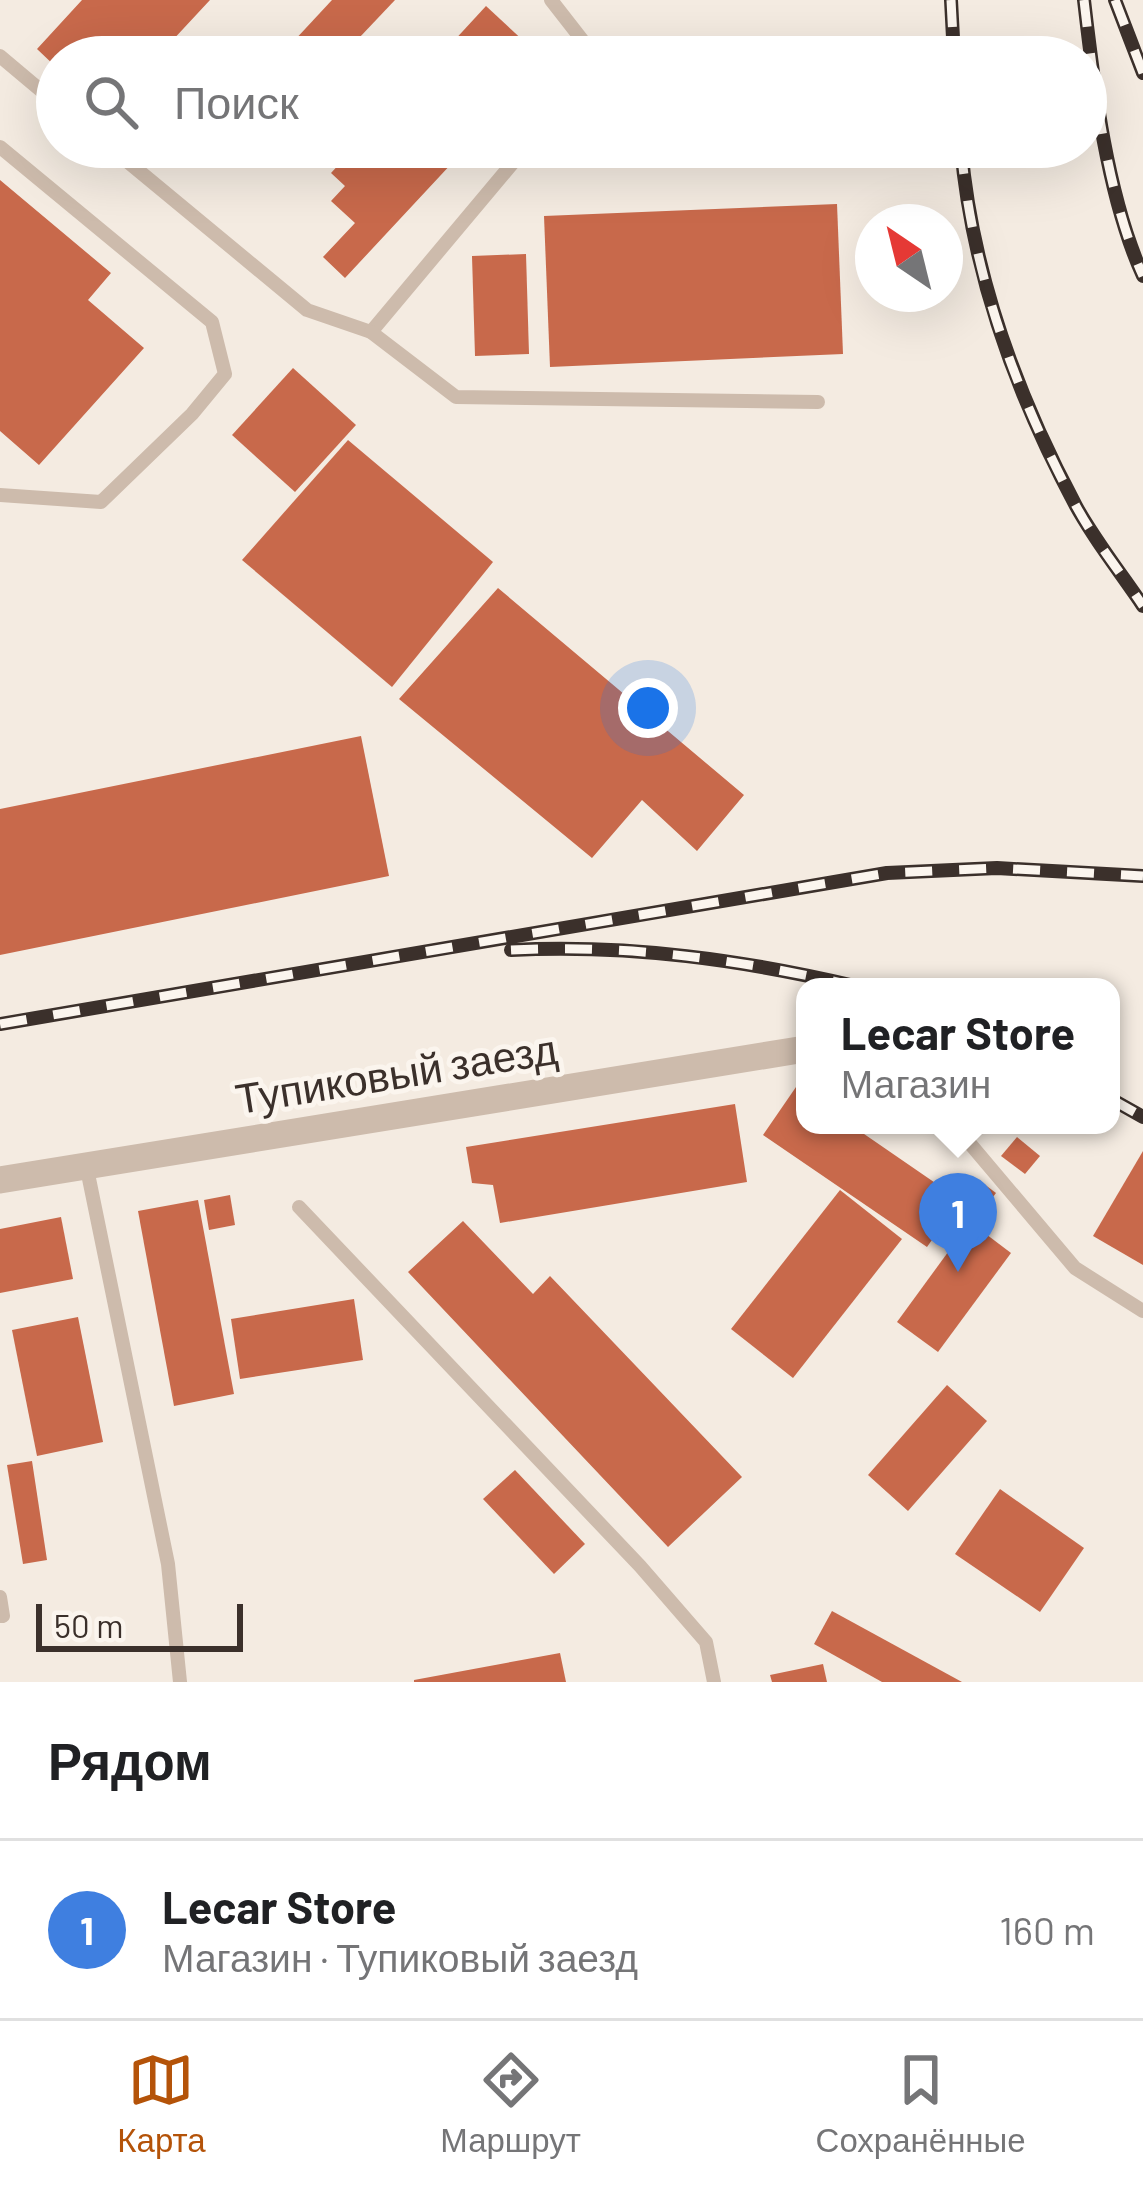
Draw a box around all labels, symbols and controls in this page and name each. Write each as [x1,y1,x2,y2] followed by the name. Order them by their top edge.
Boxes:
[36,36,1107,168] search box
[78,69,144,135] icon: search
[174,74,299,128] text: Поиск
[855,204,963,312] north arrow
[618,678,678,738] your location
[796,978,1120,1134] popup
[841,1005,1075,1059] text: Lecar Store
[232,1022,561,1123] street label: Тупиковый заезд
[841,1059,991,1106] text: Магазин
[919,1173,997,1272] pin: 1
[36,1598,243,1651] scale bar
[54,1605,124,1645] text: 50 m
[48,1729,212,1790] text: Рядом
[162,1879,396,1933] text: Lecar Store
[80,1906,94,1953] text: 1
[999,1906,1095,1953] text: 160 m
[162,1933,638,1980] text: Магазин · Тупиковый заезд
[117,2047,206,2160] tab: Карта
[440,2047,581,2160] tab: Маршрут
[816,2047,1026,2160] tab: Сохранённые

